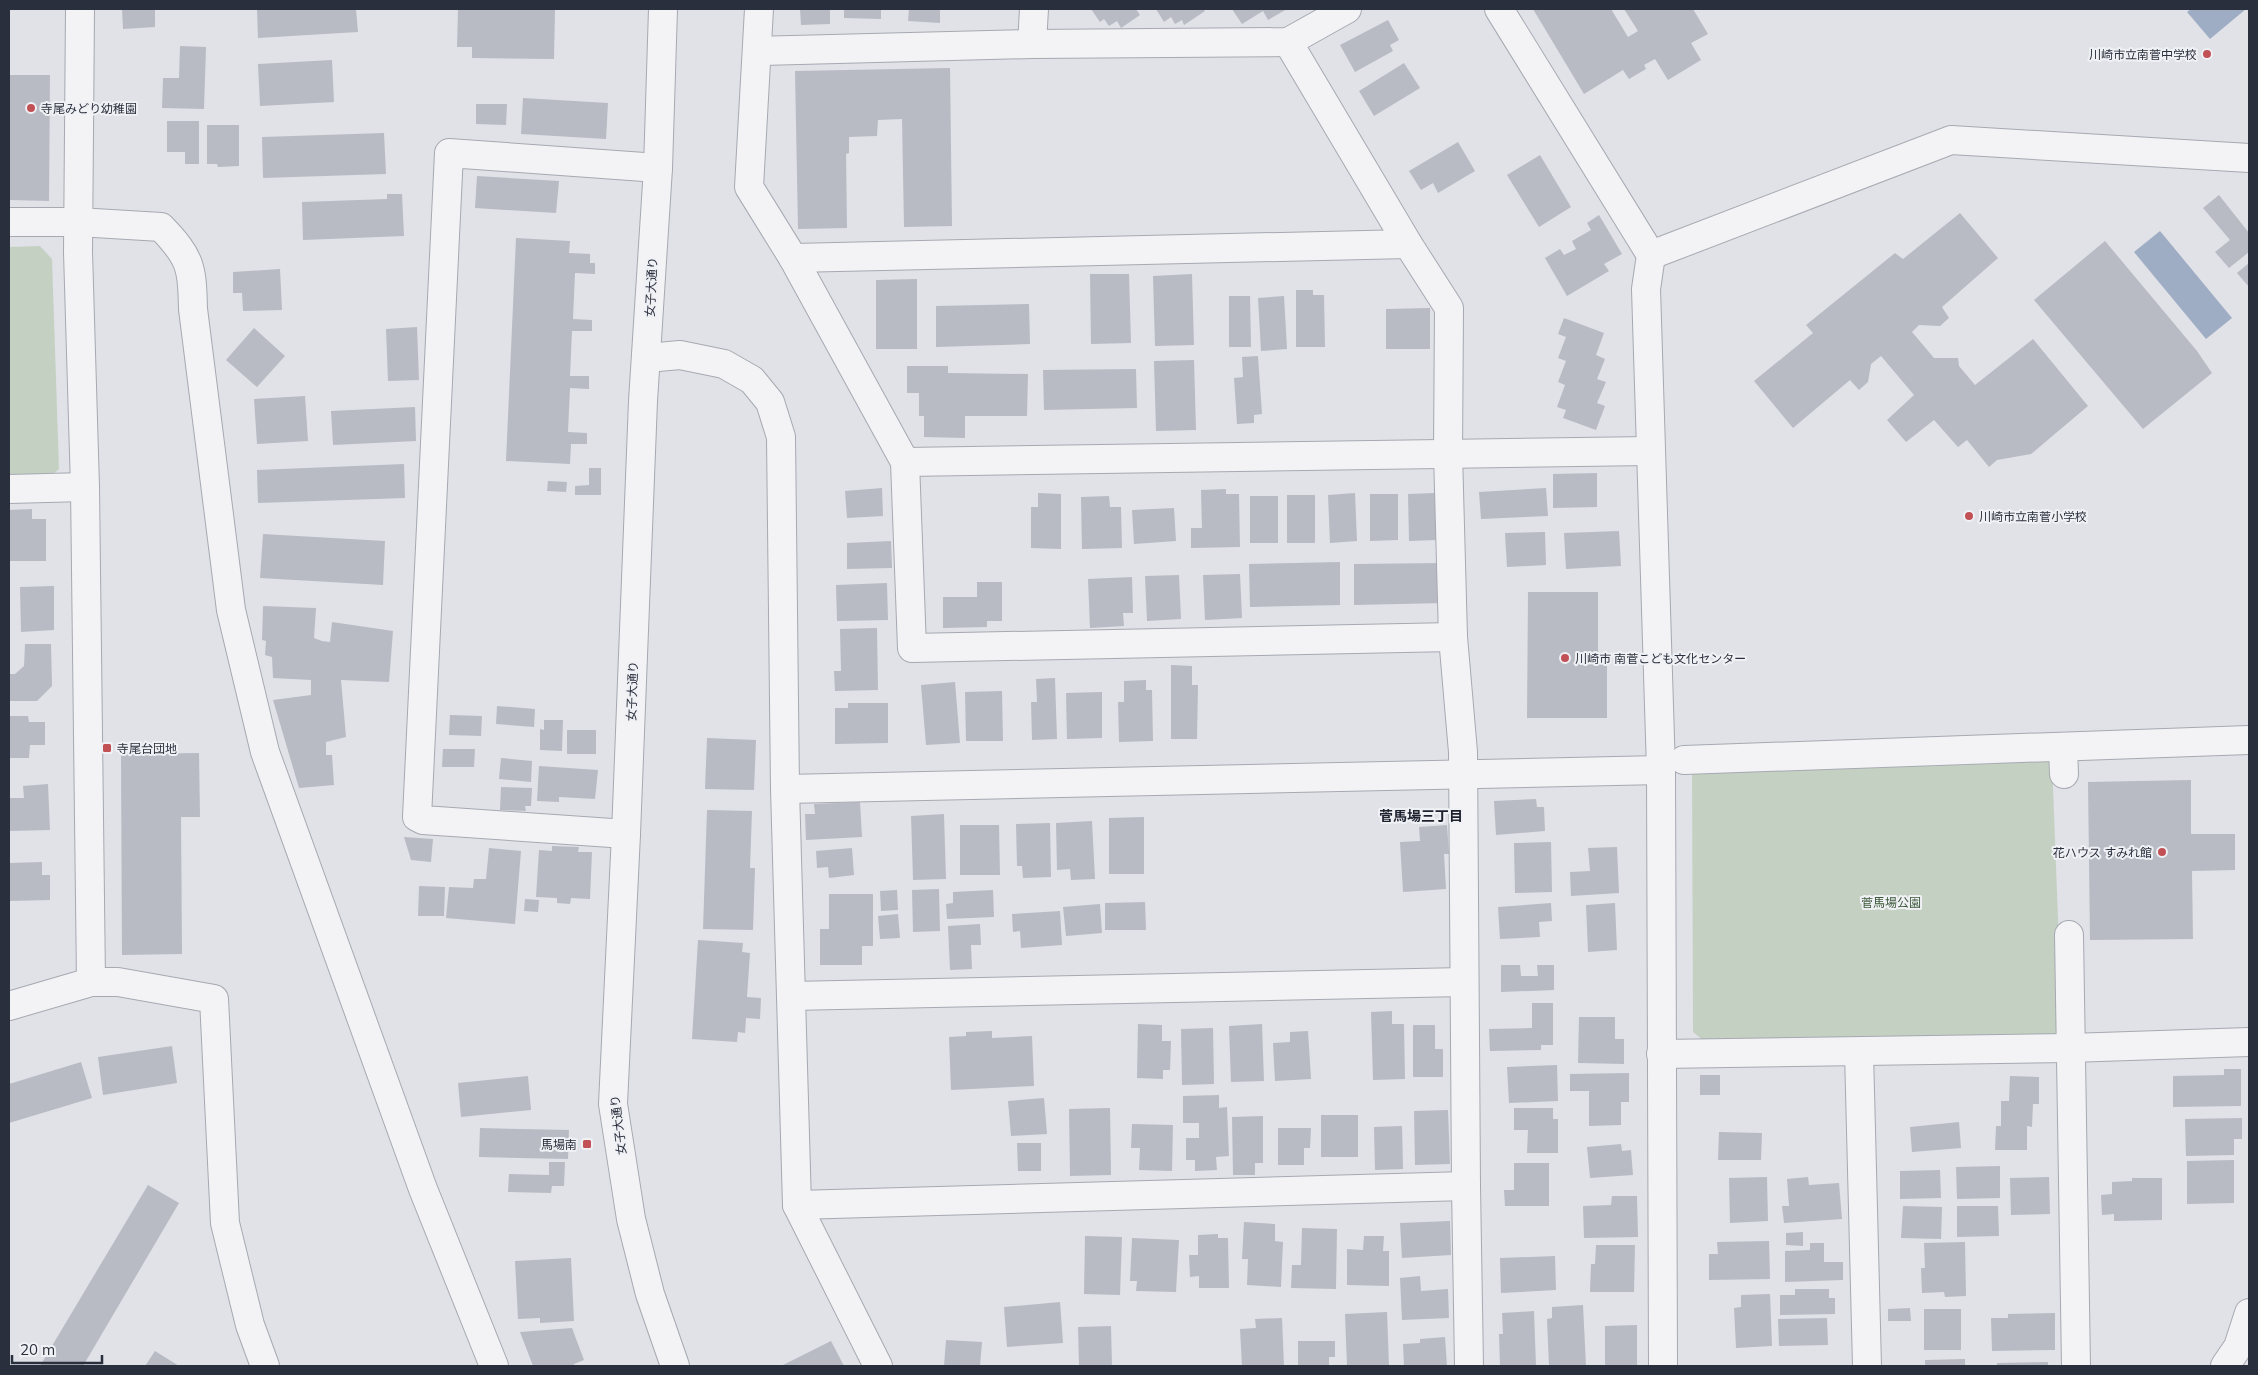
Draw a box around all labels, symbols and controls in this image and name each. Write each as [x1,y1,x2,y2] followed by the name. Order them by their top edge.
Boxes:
[2089,47,2197,62] place label: 川崎市立南菅中学校
[2201,48,2213,60] marker: 川崎市立南菅中学校
[41,101,137,116] place label: 寺尾みどり幼稚園
[25,102,37,114] marker: 寺尾みどり幼稚園
[642,257,660,317] street label: 女子大通り
[1979,509,2087,524] place label: 川崎市立南菅小学校
[1963,510,1975,522] marker: 川崎市立南菅小学校
[1575,651,1746,666] place label: 川崎市 南菅こども文化センター
[1559,652,1571,664] marker: 川崎市 南菅こども文化センター
[623,661,641,721] street label: 女子大通り
[117,741,177,756] place label: 寺尾台団地
[101,742,113,754] marker: 寺尾台団地
[1379,807,1463,825] district label: 菅馬場三丁目
[2053,845,2152,860] place label: 花ハウス すみれ館
[2156,846,2168,858] marker: 花ハウス すみれ館
[1861,895,1921,910] park label: 菅馬場公園
[607,1094,629,1156] street label: 女子大通り
[541,1137,577,1152] place label: 馬場南
[581,1138,593,1150] marker: 馬場南
[12,1332,102,1364] scale bar
[20,1340,55,1359] text: 20 m

